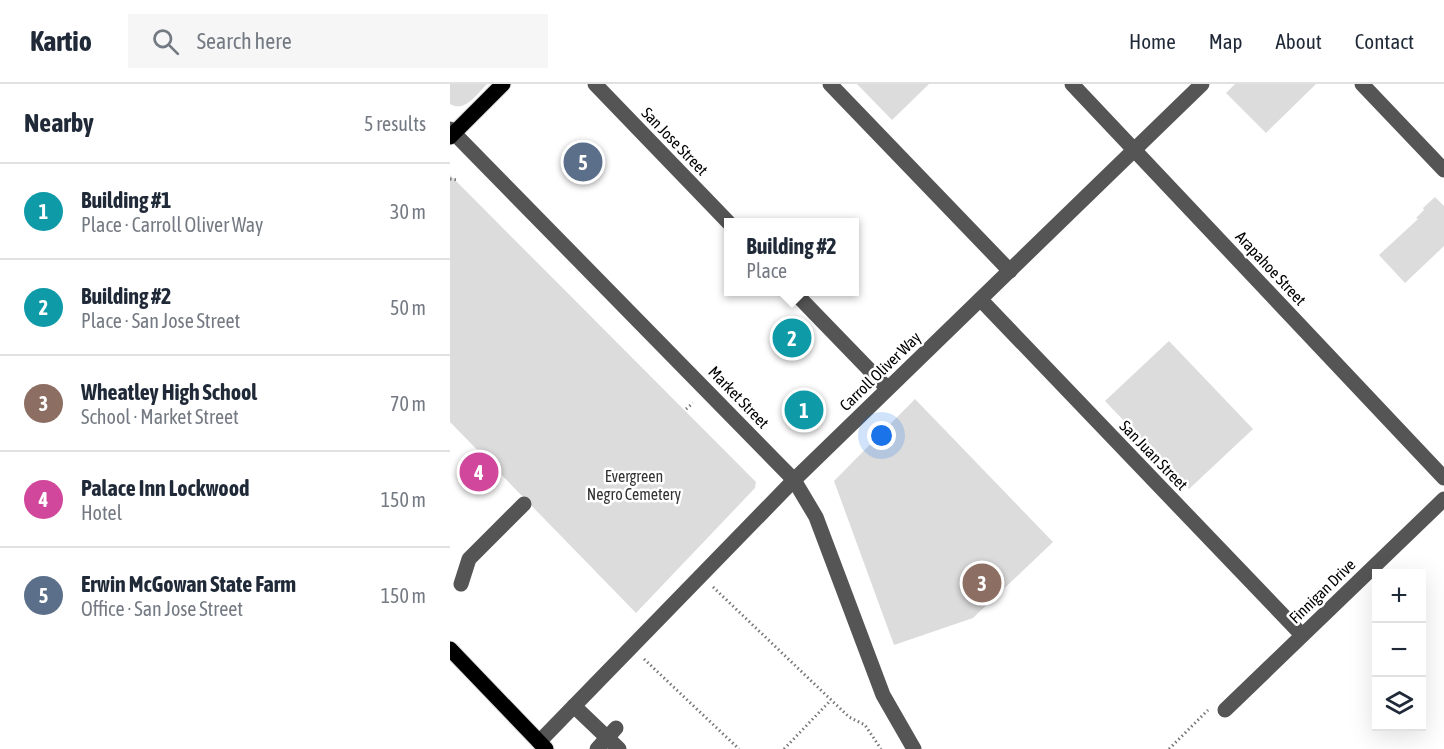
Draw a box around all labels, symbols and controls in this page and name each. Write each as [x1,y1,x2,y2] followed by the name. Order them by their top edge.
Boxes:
[128,14,548,68] search box
[30,25,92,57] text: Kartio
[149,25,182,58] icon: search
[197,28,292,54] text: Search here
[1129,29,1176,53] text: Home
[1209,29,1243,53] text: Map
[1276,29,1322,53] text: About
[1355,29,1414,53] text: Contact
[638,103,712,179] street label: San Jose Street
[24,108,94,138] text: Nearby
[364,112,426,135] text: 5 results
[564,140,602,184] pin: 5
[81,187,171,213] text: Building #1
[39,200,48,223] text: 1
[390,200,426,223] text: 30 m
[81,213,263,236] text: Place · Carroll Oliver Way
[724,218,859,296] popup
[1231,227,1310,310] street label: Arapahoe Street
[746,233,837,259] text: Building #2
[746,259,787,282] text: Place
[81,283,171,309] text: Building #2
[39,296,48,319] text: 2
[390,296,426,319] text: 50 m
[81,309,240,332] text: Place · San Jose Street
[772,316,812,360] pin: 2
[836,328,925,415] street label: Carroll Oliver Way
[705,362,773,432] street label: Market Street
[81,379,257,405] text: Wheatley High School
[784,388,824,432] pin: 1
[39,392,48,415] text: 3
[390,392,426,415] text: 70 m
[81,405,239,428] text: School · Market Street
[1116,417,1192,494] street label: San Juan Street
[867,421,896,450] your location
[459,450,498,494] pin: 4
[587,467,682,504] park label: Evergreen Negro Cemetery
[81,475,249,501] text: Palace Inn Lockwood
[39,488,48,511] text: 4
[381,488,426,511] text: 150 m
[81,501,122,524] text: Hotel
[1285,555,1359,627] street label: Finnigan Drive
[962,560,1002,606] pin: 3
[1372,569,1426,731] map controls
[1372,569,1426,623] button: +
[81,571,296,597] text: Erwin McGowan State Farm
[39,584,48,607] text: 5
[381,584,426,607] text: 150 m
[81,597,243,620] text: Office · San Jose Street
[1372,623,1426,677] button: −
[1372,677,1426,731] button: layers

